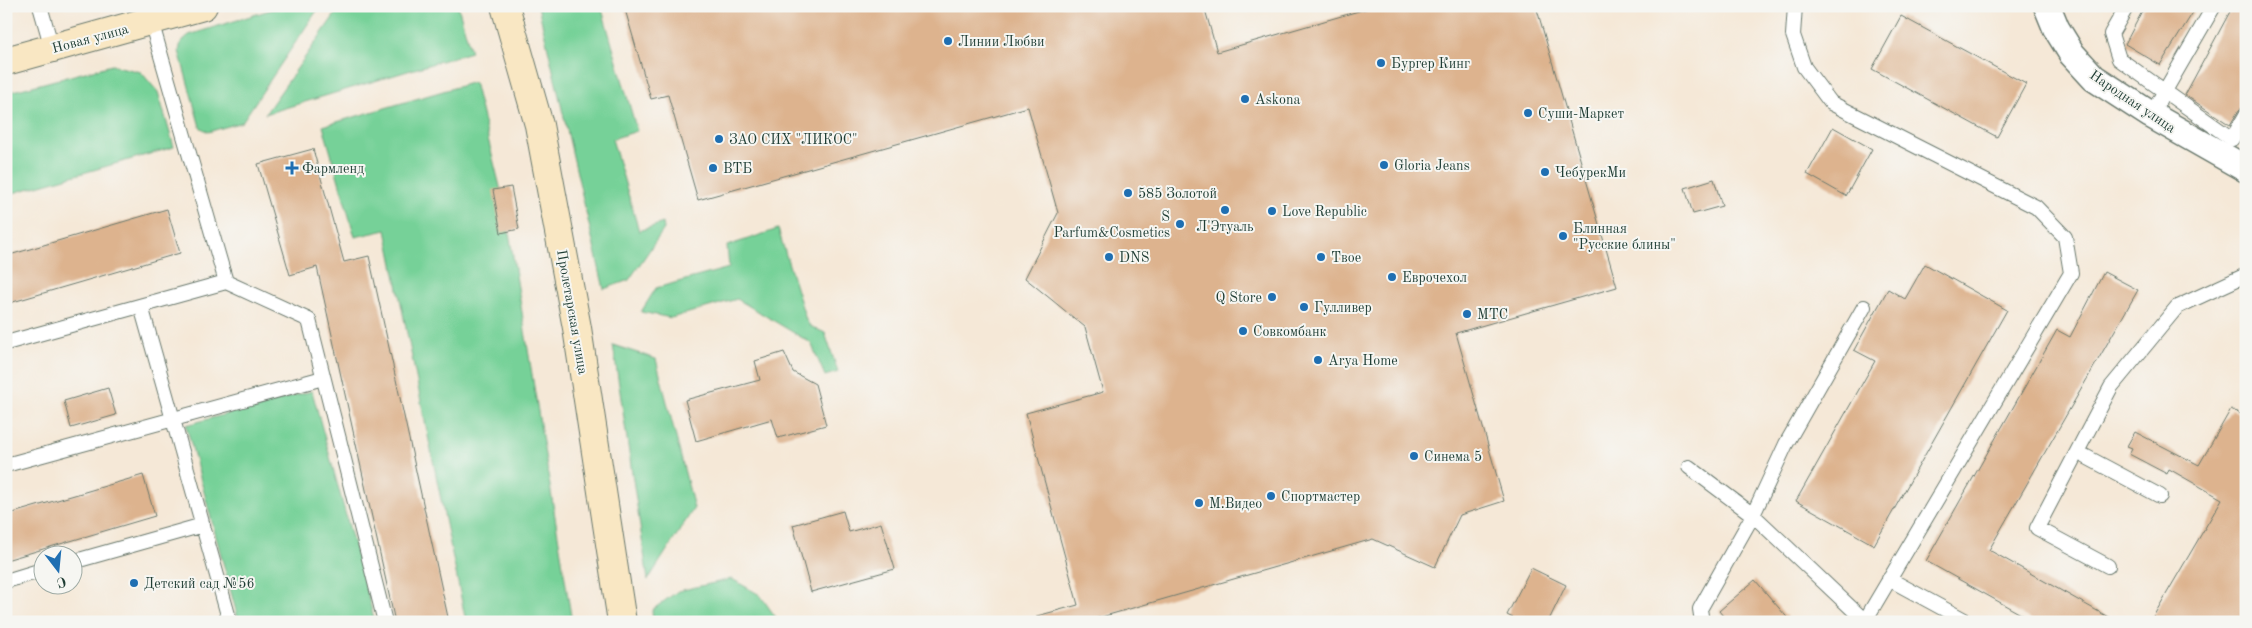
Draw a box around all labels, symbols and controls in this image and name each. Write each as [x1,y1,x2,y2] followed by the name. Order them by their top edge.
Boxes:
[50,22,130,56] street label: Новая улица
[942,35,954,47] marker: Линии Любви
[958,35,1044,49] place label: Линии Любви
[1375,57,1387,69] marker: Бургер Кинг
[1391,57,1470,71] place label: Бургер Кинг
[2087,68,2178,136] street label: Народная улица
[1239,93,1251,105] marker: Askona
[1255,93,1301,107] place label: Askona
[1522,107,1534,119] marker: Суши-Маркет
[1538,107,1625,121] place label: Суши-Маркет
[713,133,725,145] marker: ЗАО СИХ "ЛИКОС"
[729,133,858,147] place label: ЗАО СИХ "ЛИКОС"
[1378,159,1390,171] marker: Gloria Jeans
[1394,159,1470,173] place label: Gloria Jeans
[286,162,298,174] marker: Фармленд
[302,162,364,176] place label: Фармленд
[707,162,719,174] marker: ВТБ
[723,162,752,176] place label: ВТБ
[1539,166,1551,178] marker: ЧебурекМи
[1555,166,1626,180] place label: ЧебурекМи
[1122,187,1134,199] marker: 585 Золотой
[1138,187,1217,201] place label: 585 Золотой
[1219,204,1231,216] marker: Л'Этуаль
[1266,205,1278,217] marker: Love Republic
[1282,205,1367,219] place label: Love Republic
[1053,210,1170,240] place label: S Parfum&Cosmetics
[1174,218,1186,230] marker: S Parfum&Cosmetics
[1196,220,1254,234] place label: Л'Этуаль
[1573,222,1676,252] place label: Блинная "Русские блины"
[1557,230,1569,242] marker: Блинная "Русские блины"
[554,249,590,376] street label: Пролетарская улица
[1103,251,1115,263] marker: DNS
[1119,251,1149,265] place label: DNS
[1315,251,1327,263] marker: Твое
[1331,251,1361,265] place label: Твое
[1386,271,1398,283] marker: Еврочехол
[1402,271,1467,285] place label: Еврочехол
[1216,291,1262,305] place label: Q Store
[1266,291,1278,303] marker: Q Store
[1298,301,1310,313] marker: Гулливер
[1314,301,1372,315] place label: Гулливер
[1461,308,1473,320] marker: МТС
[1477,308,1508,322] place label: МТС
[1237,325,1249,337] marker: Совкомбанк
[1253,325,1327,339] place label: Совкомбанк
[1312,354,1324,366] marker: Arya Home
[1328,354,1398,368] place label: Arya Home
[1408,450,1420,462] marker: Синема 5
[1424,450,1482,464] place label: Синема 5
[1265,490,1277,502] marker: Спортмастер
[1281,490,1360,504] place label: Спортмастер
[1193,497,1205,509] marker: М.Видео
[1209,497,1262,511] place label: М.Видео
[32,546,82,596] north arrow
[55,574,68,590] text: С
[128,577,140,589] marker: Детский сад №56
[144,577,255,591] place label: Детский сад №56

